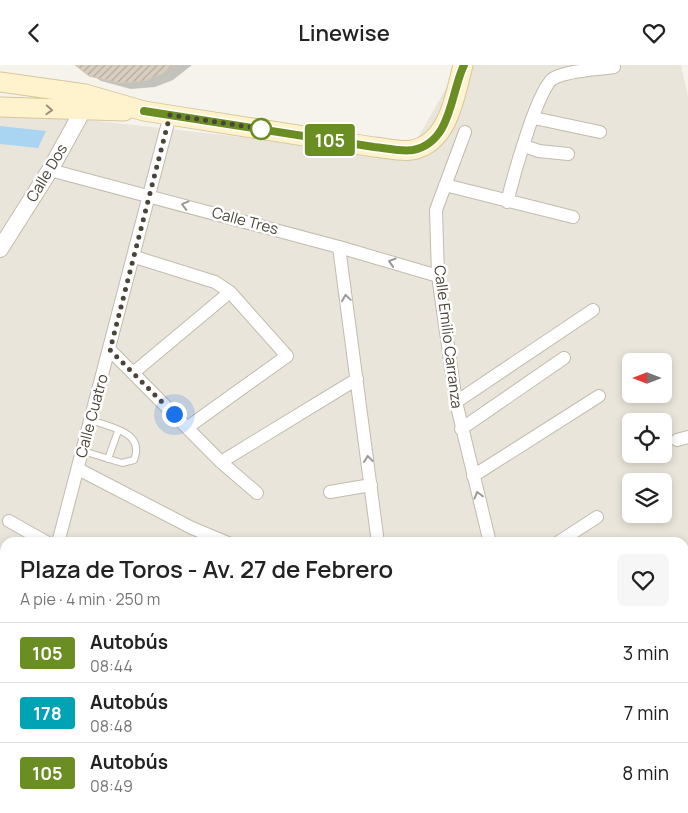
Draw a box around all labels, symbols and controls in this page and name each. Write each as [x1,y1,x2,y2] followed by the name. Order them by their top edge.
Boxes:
[298,18,390,48] text: Linewise
[20,19,48,47] icon: back
[640,19,668,47] icon: heart
[45,104,53,115] one-way arrow
[250,118,272,140] unlabelled marker
[301,124,359,156] line badge: 105
[315,128,345,152] text: 105
[21,140,72,206] street label: Calle Dos
[181,200,189,210] one-way arrow
[210,202,281,239] street label: Calle Tres
[388,258,396,268] one-way arrow
[429,264,468,410] street label: Calle Emilio Carranza
[341,294,352,302] one-way arrow
[622,353,672,403] north arrow
[622,353,672,523] map controls
[70,372,113,460] street label: Calle Cuatro
[162,402,187,427] your location
[622,413,672,463] button: locate
[363,455,374,463] one-way arrow
[622,473,672,523] button: layers
[473,491,484,500] one-way arrow
[20,552,393,585] text: Plaza de Toros - Av. 27 de Febrero
[617,554,669,606] button: heart
[20,588,160,610] text: A pie · 4 min · 250 m
[90,629,168,655] text: Autobús
[623,640,669,666] text: 3 min
[32,641,63,665] text: 105
[90,655,133,677] text: 08:44
[90,689,168,715] text: Autobús
[624,700,669,726] text: 7 min
[33,701,62,725] text: 178
[90,715,133,737] text: 08:48
[90,749,168,775] text: Autobús
[622,760,669,786] text: 8 min
[32,761,63,785] text: 105
[90,775,133,797] text: 08:49

